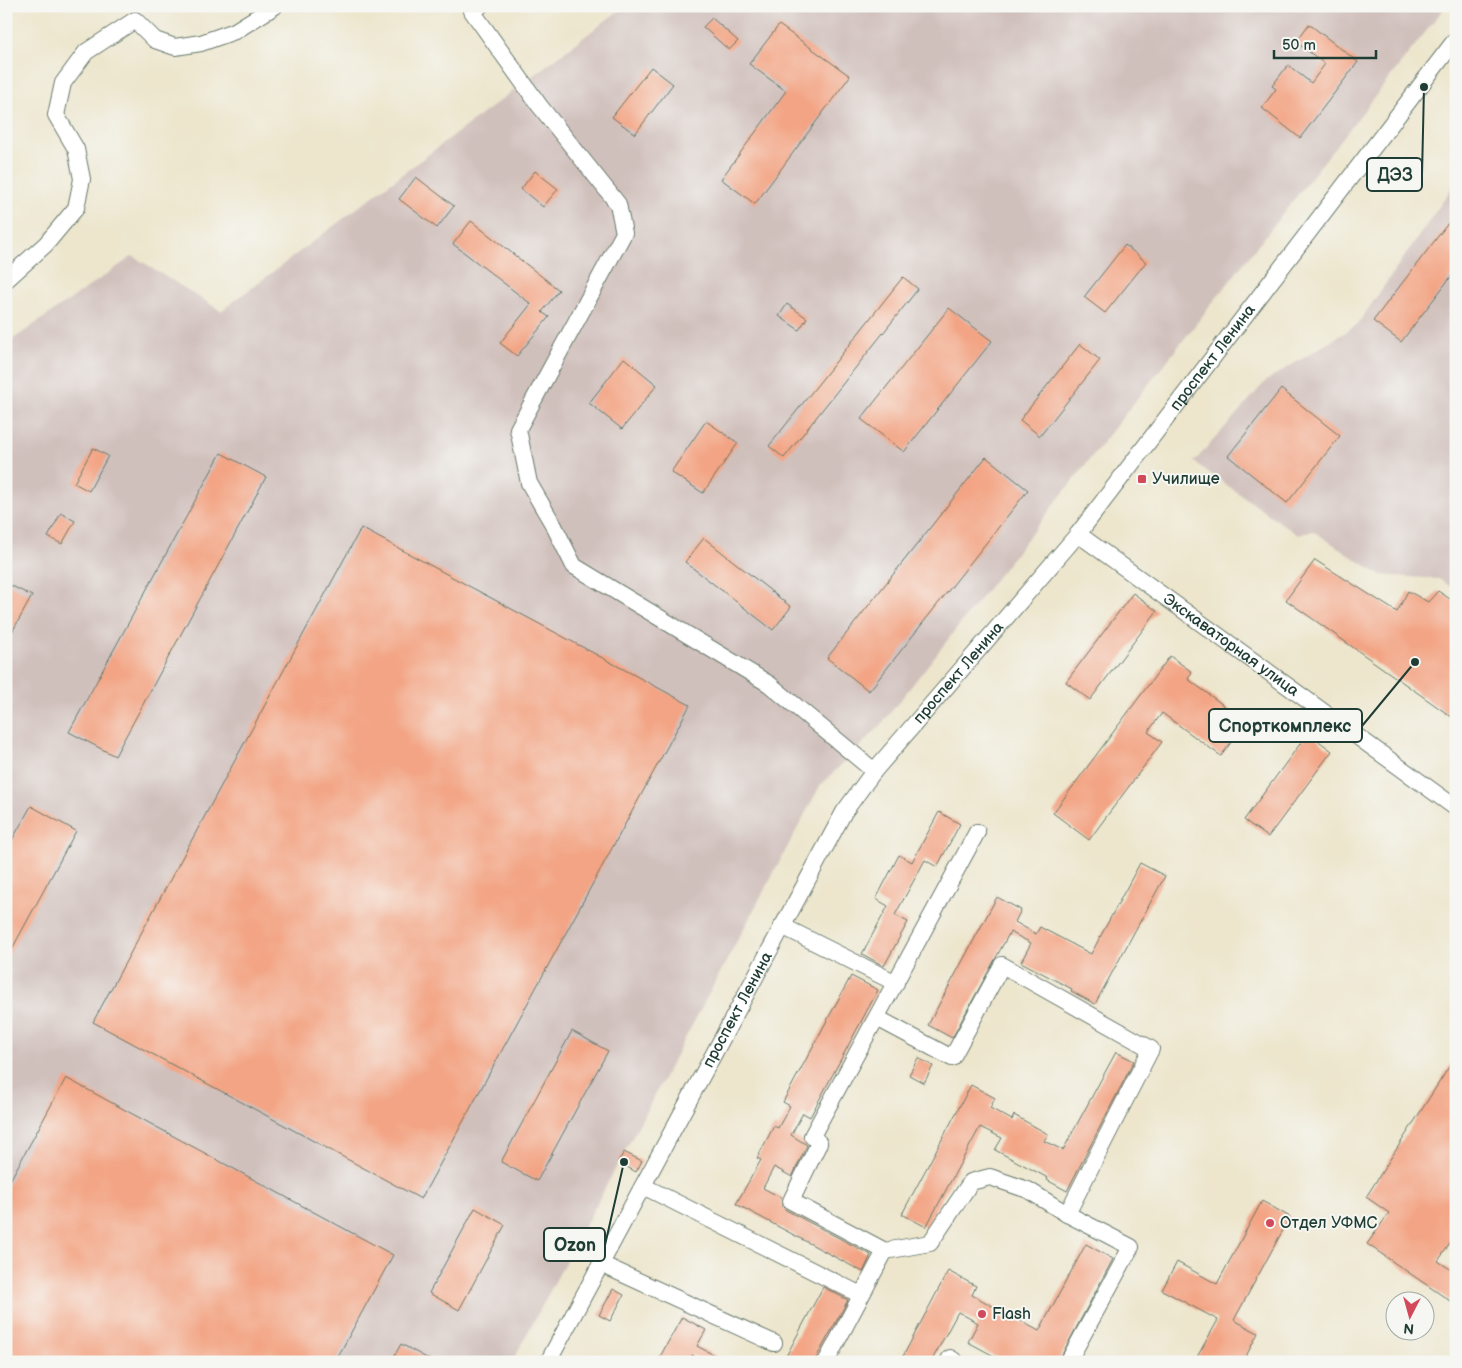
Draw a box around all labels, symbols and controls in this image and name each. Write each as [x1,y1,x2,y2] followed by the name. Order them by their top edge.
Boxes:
[1274,28,1377,60] scale bar
[1282,36,1316,55] text: 50 m
[1367,158,1422,191] callout: ДЭЗ
[1377,165,1413,186] text: ДЭЗ
[1166,300,1260,415] street label: проспект Ленина
[1152,470,1220,489] place label: Училище
[1136,473,1148,485] marker: Училище
[1159,589,1303,701] street label: Экскаваторная улица
[909,617,1008,728] street label: проспект Ленина
[1209,709,1362,742] callout: Спорткомплекс
[1219,716,1351,737] text: Спорткомплекс
[699,948,777,1071] street label: проспект Ленина
[1280,1214,1378,1233] place label: Отдел УФМС
[1264,1217,1276,1229] marker: Отдел УФМС
[544,1228,605,1261] callout: Ozon
[554,1235,596,1256] text: Ozon
[1384,1290,1434,1340] north arrow
[992,1305,1031,1324] place label: Flash
[976,1308,988,1320] marker: Flash
[1403,1319,1415,1337] text: N

